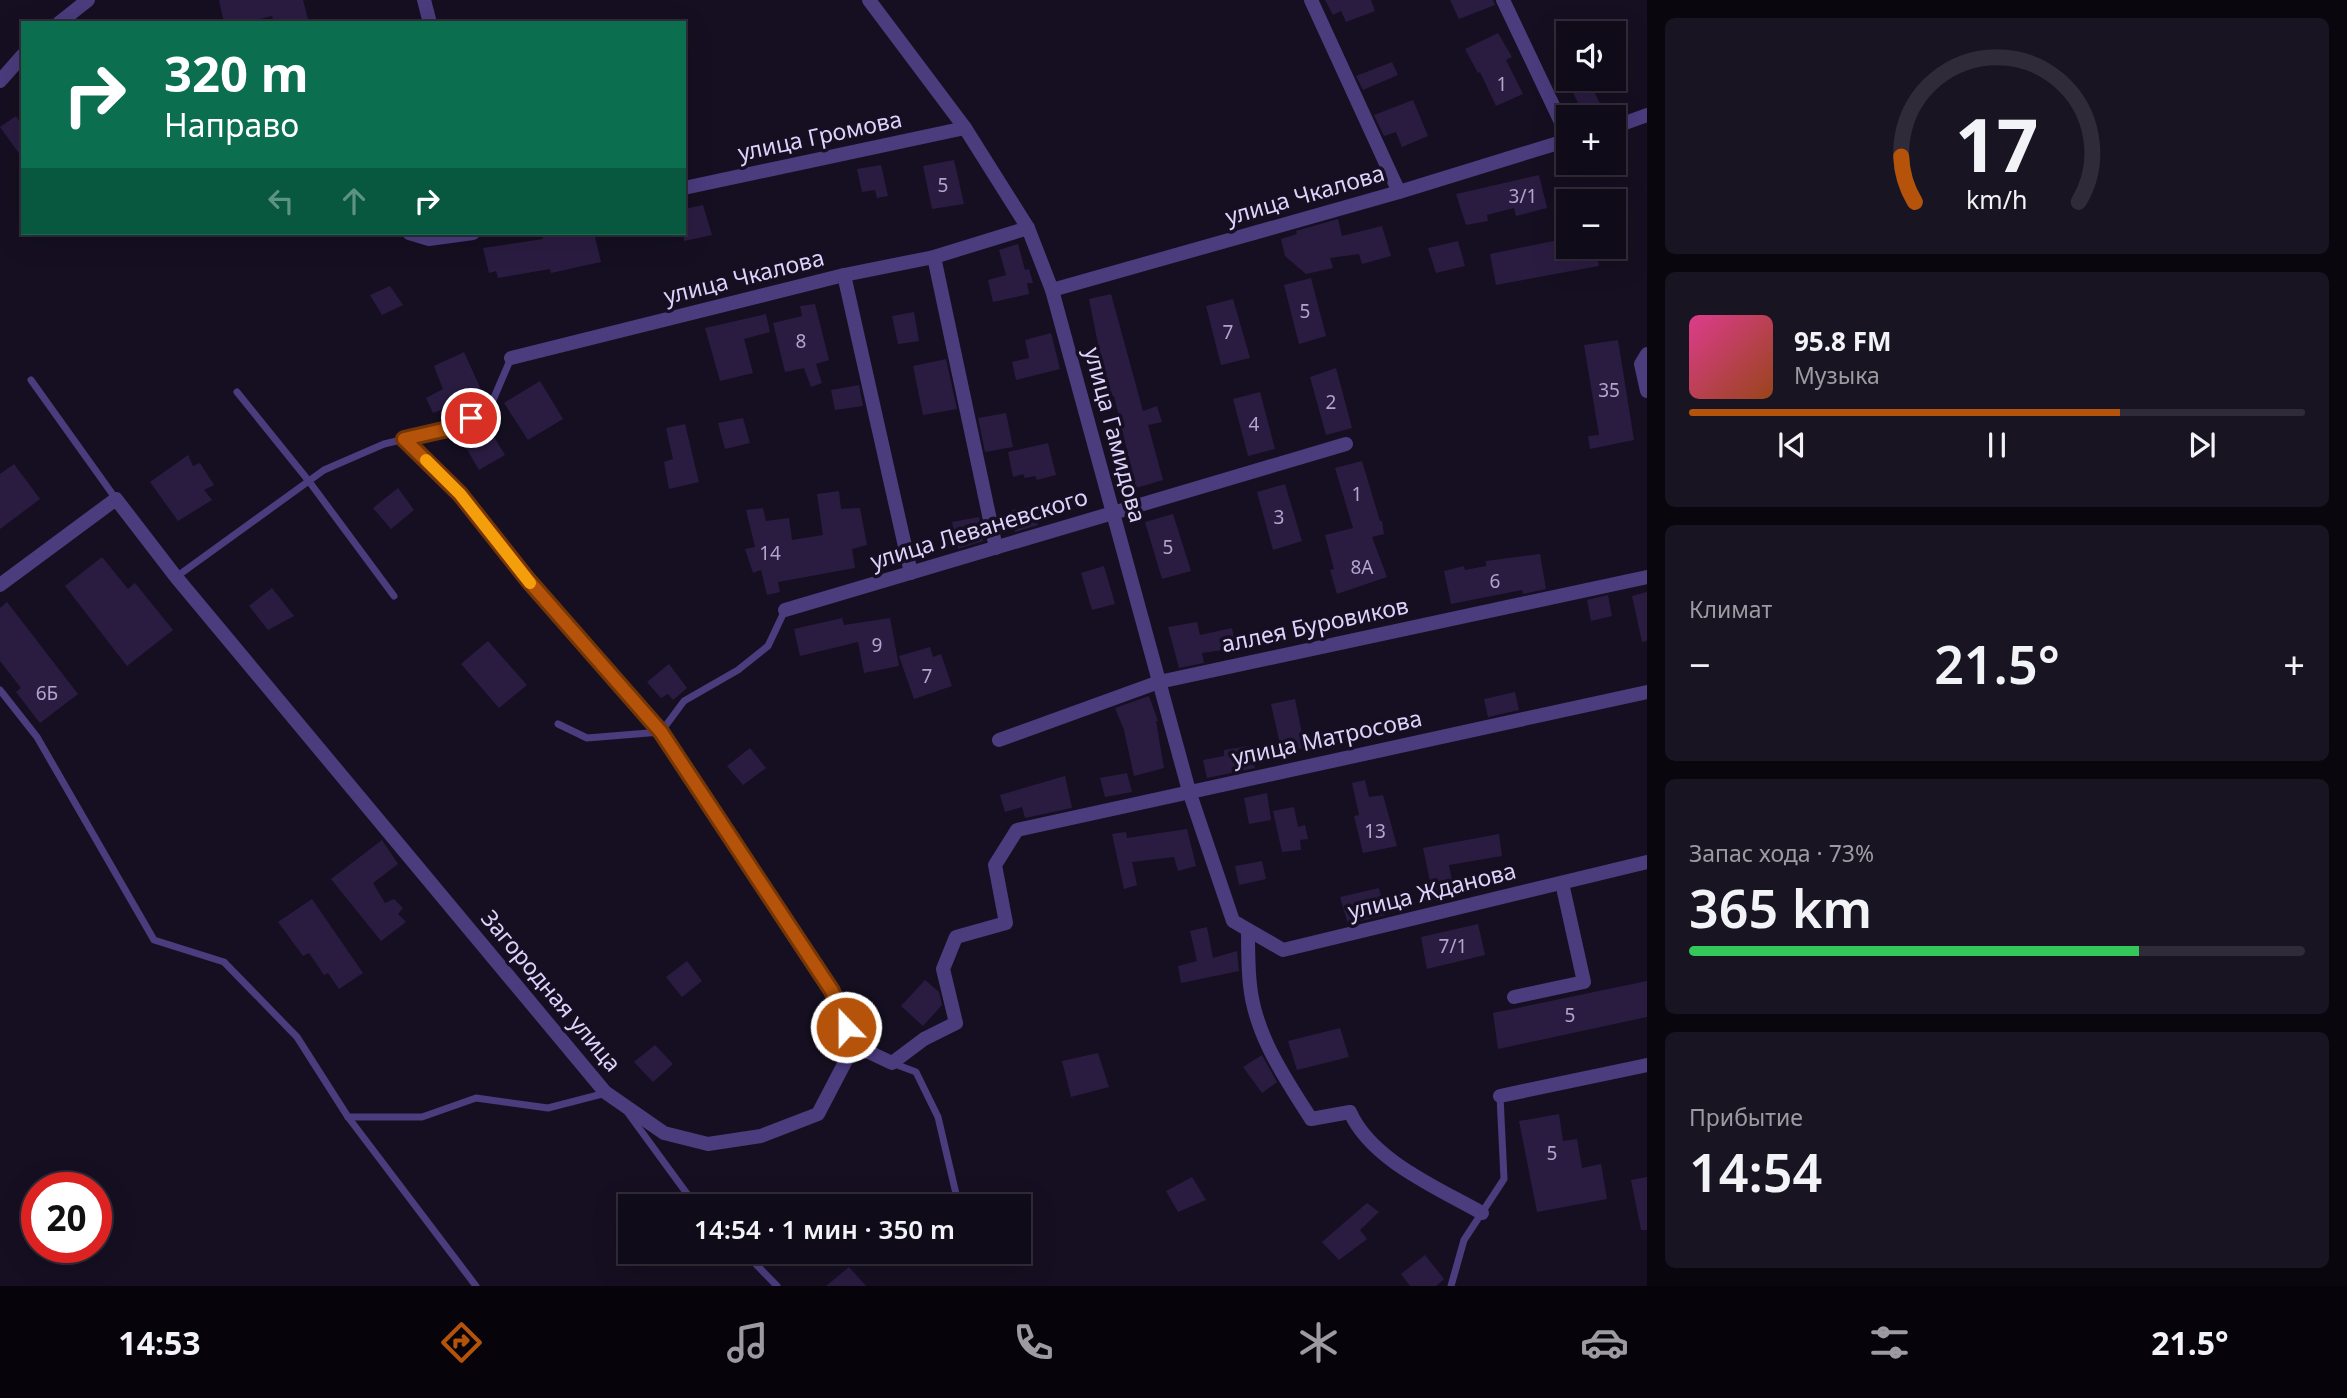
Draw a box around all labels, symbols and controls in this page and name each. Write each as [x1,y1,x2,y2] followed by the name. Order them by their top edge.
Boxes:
[1556,21,1626,259] map controls
[1556,21,1626,91] button: sound
[164,40,309,106] text: 320 m
[49,49,140,140] icon: right
[1497,71,1507,97] house number: 1
[1955,94,2039,193] text: 17
[735,102,905,168] street label: улица Громова
[164,103,299,146] text: Направо
[1556,105,1626,175] button: +
[1221,156,1388,232] street label: улица Чкалова
[938,172,948,198] house number: 5
[262,182,300,220] icon: left
[335,182,373,220] icon: ahead
[408,182,446,220] icon: right
[1966,182,2028,216] text: km/h
[1509,183,1537,209] house number: 3/1
[1556,189,1626,259] button: −
[660,241,827,311] street label: улица Чкалова
[1300,298,1310,324] house number: 5
[1223,319,1233,345] house number: 7
[1794,323,1891,359] text: 95.8 FM
[796,328,806,354] house number: 8
[1077,344,1155,526] street label: улица Гамидова
[1794,359,1880,391] text: Музыка
[1598,377,1620,403] house number: 35
[441,388,501,448] pin
[1326,389,1336,415] house number: 2
[452,399,490,437] icon: arrive
[1249,411,1260,437] house number: 4
[1773,426,1811,464] icon: previous
[1978,426,2016,464] icon: pause
[2183,426,2221,464] icon: next
[866,480,1091,576] street label: улица Леваневского
[1352,481,1362,507] house number: 1
[1274,504,1284,530] house number: 3
[1163,534,1173,560] house number: 5
[759,540,781,566] house number: 14
[1351,554,1374,580] house number: 8А
[1490,568,1500,594] house number: 6
[1218,589,1411,659] street label: аллея Буровиков
[1689,593,1772,625] text: Климат
[1934,628,2060,699] text: 21.5°
[872,632,882,658] house number: 9
[1689,638,1711,690] text: −
[2283,638,2305,690] text: +
[922,663,932,689] house number: 7
[36,680,58,706] house number: 6Б
[1229,701,1425,773] street label: улица Матросова
[1364,818,1386,844] house number: 13
[1689,837,1874,869] text: Запас хода · 73%
[1344,854,1519,926] street label: улица Жданова
[1689,872,1872,943] text: 365 km
[474,903,629,1078] street label: Загородная улица
[1439,933,1467,959] house number: 7/1
[809,990,883,1064] position arrow
[1565,1002,1575,1028] house number: 5
[1689,1101,1803,1133] text: Прибытие
[1689,1136,1822,1207] text: 14:54
[1547,1140,1557,1166] house number: 5
[21,1172,112,1263] speed limit sign: 20
[694,1211,955,1247] text: 14:54 · 1 мин · 350 m
[437,1318,486,1367] icon: directions
[723,1318,772,1367] icon: music
[1009,1318,1058,1367] icon: phone
[1294,1318,1343,1367] icon: climate
[1580,1318,1629,1367] icon: car
[1865,1318,1914,1367] icon: filters
[118,1321,201,1364] text: 14:53
[2151,1321,2229,1364] text: 21.5°

